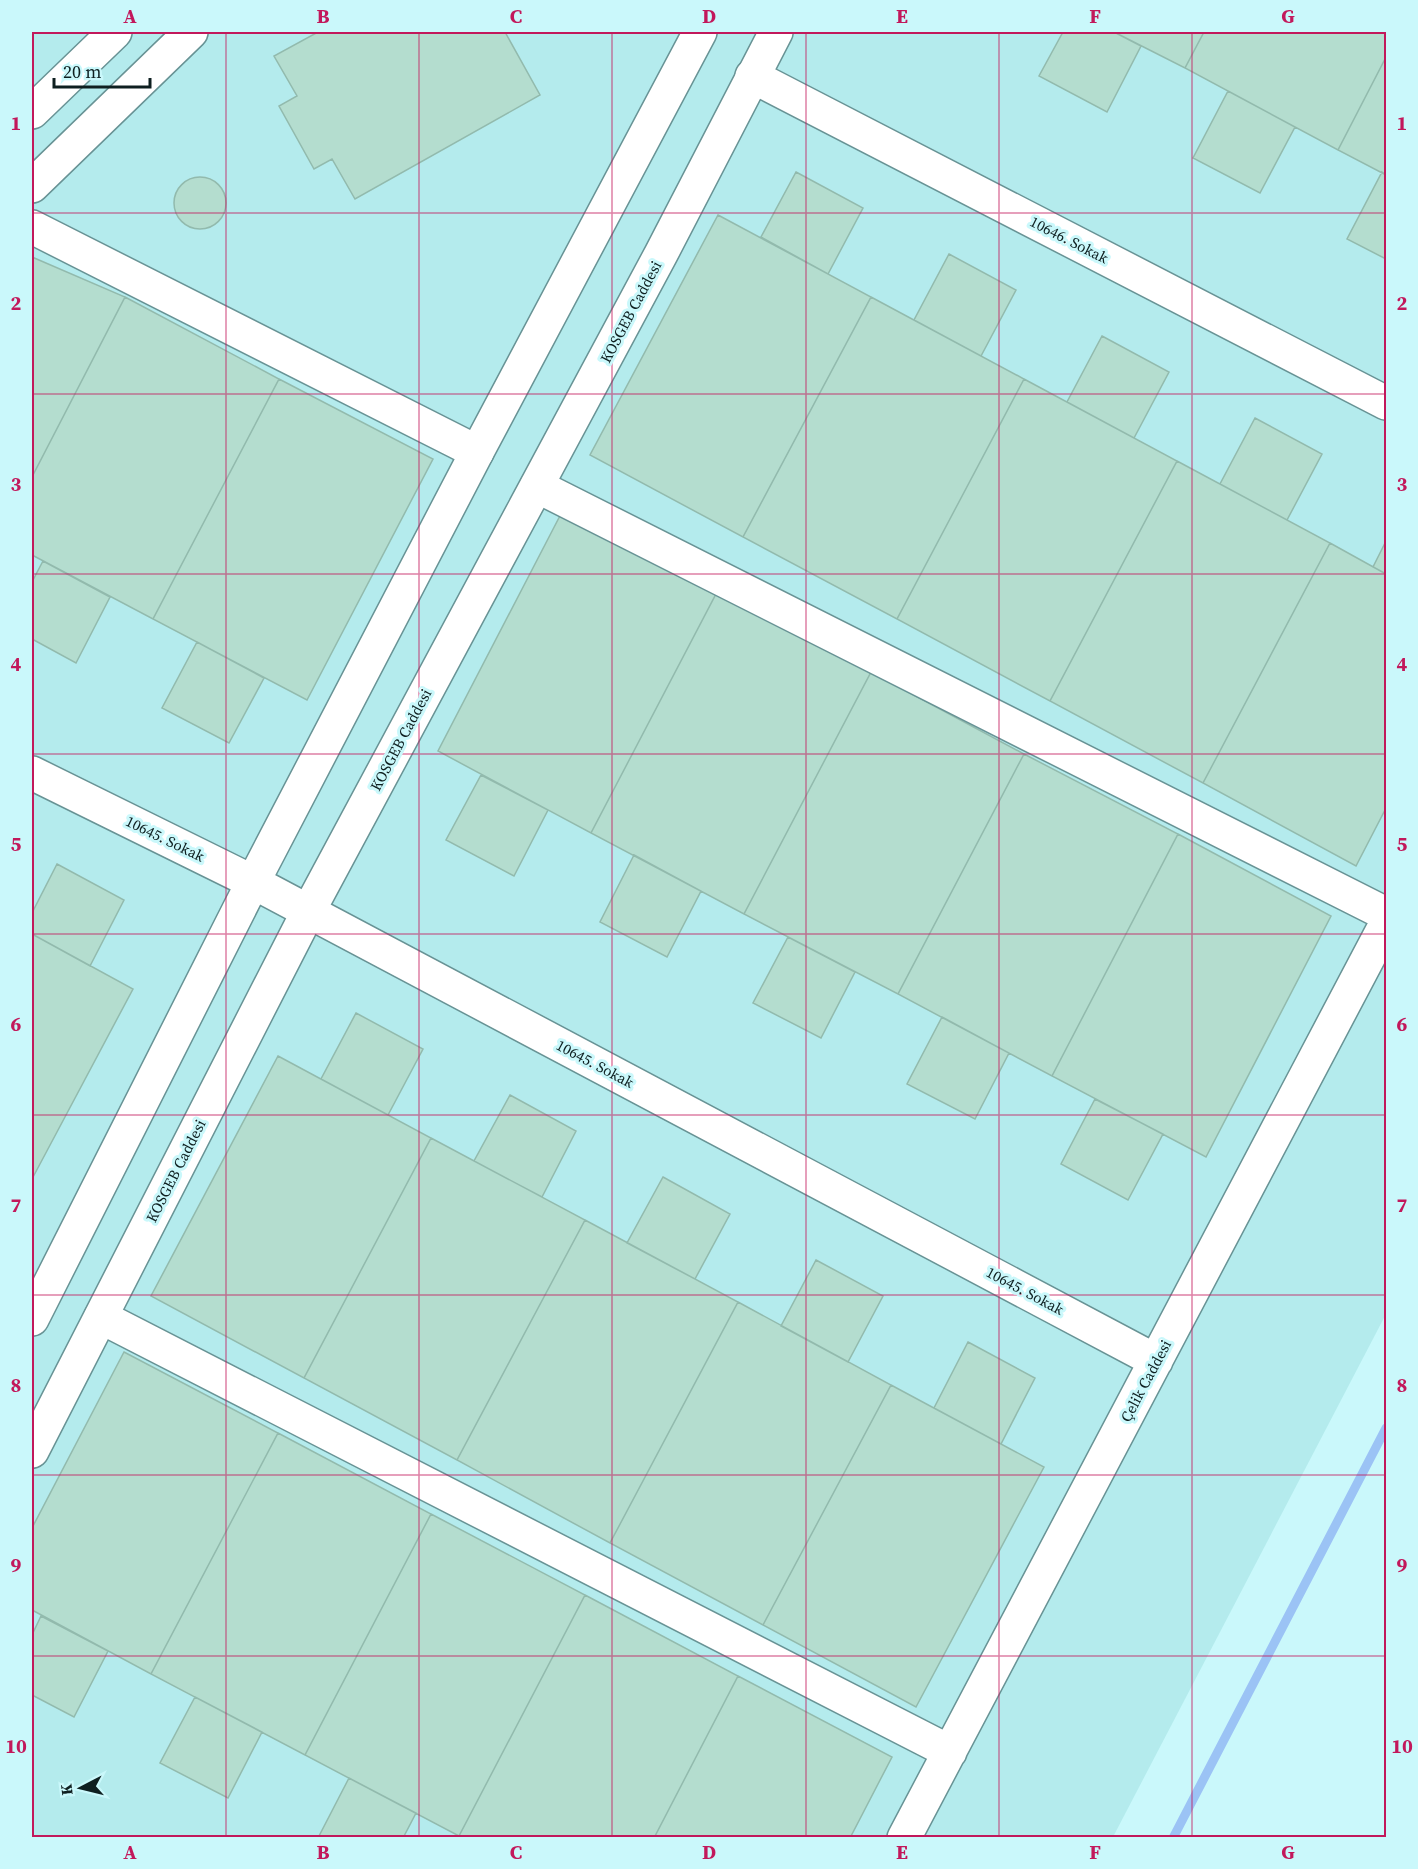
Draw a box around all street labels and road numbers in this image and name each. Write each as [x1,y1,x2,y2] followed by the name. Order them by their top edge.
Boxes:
[1026,211,1113,269] street label: 10646. Sokak
[595,257,666,366] street label: KOSGEB Caddesi
[365,685,436,794] street label: KOSGEB Caddesi
[122,810,209,867] street label: 10645. Sokak
[553,1034,639,1093] street label: 10645. Sokak
[141,1116,210,1226] street label: KOSGEB Caddesi
[983,1261,1069,1320] street label: 10645. Sokak
[1115,1336,1176,1426] street label: Çelik Caddesi

